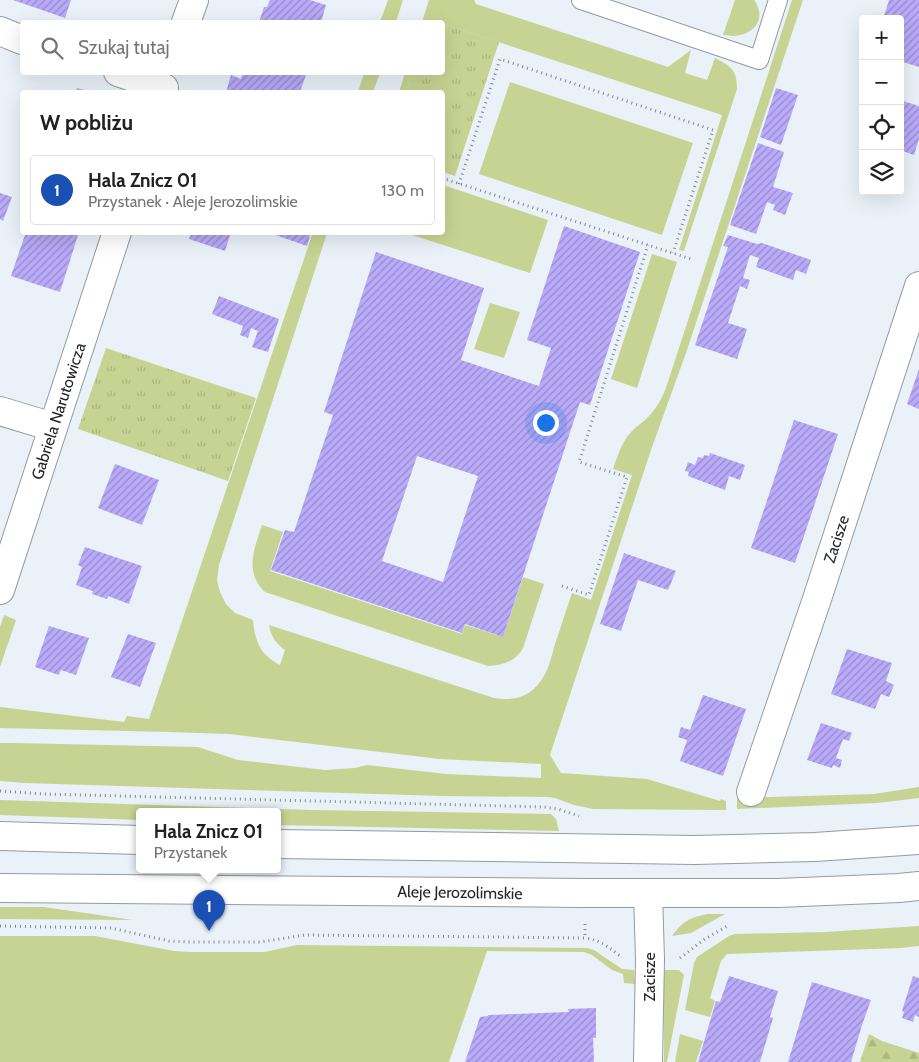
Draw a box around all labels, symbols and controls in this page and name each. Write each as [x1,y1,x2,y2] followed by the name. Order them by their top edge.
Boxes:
[859,15,904,195] map controls
[859,15,904,60] button: +
[20,20,445,75] search box
[38,34,66,62] icon: search
[78,36,170,59] text: Szukaj tutaj
[859,60,904,105] button: −
[859,105,904,150] button: locate
[40,110,133,135] text: W pobliżu
[859,150,904,195] button: layers
[88,169,197,192] text: Hala Znicz 01
[54,181,60,200] text: 1
[381,181,424,200] text: 130 m
[88,192,298,211] text: Przystanek · Aleje Jerozolimskie
[27,340,90,482] street label: Gabriela Narutowicza
[533,410,559,436] your location
[820,513,853,565] street label: Zacisze
[136,808,281,873] popup
[154,820,263,843] text: Hala Znicz 01
[154,843,227,862] text: Przystanek
[397,882,523,903] street label: Aleje Jerozolimskie
[193,890,225,931] pin: 1
[640,952,659,1002] street label: Zacisze

